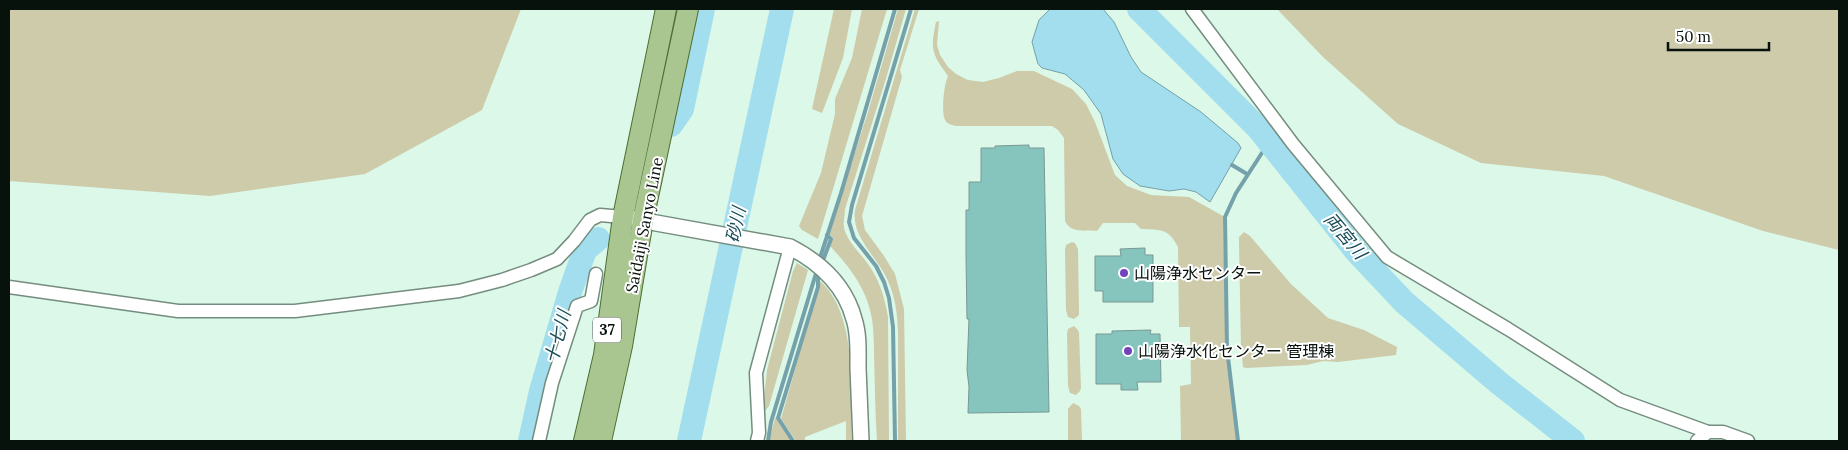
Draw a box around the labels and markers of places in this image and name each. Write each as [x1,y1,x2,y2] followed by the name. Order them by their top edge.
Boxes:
[1134,263,1262,283] place label: 山陽浄水センター
[1118,267,1130,279] marker: 山陽浄水センター
[1138,341,1334,361] place label: 山陽浄水化センター 管理棟
[1122,345,1134,357] marker: 山陽浄水化センター 管理棟

